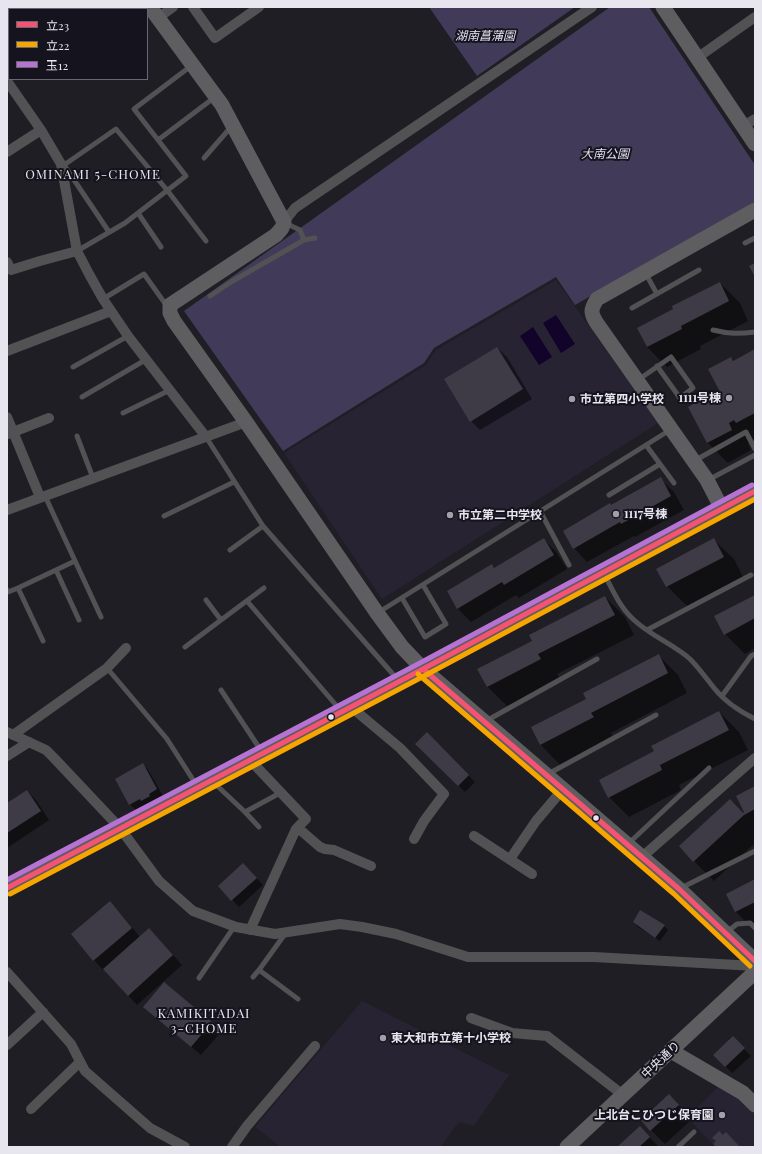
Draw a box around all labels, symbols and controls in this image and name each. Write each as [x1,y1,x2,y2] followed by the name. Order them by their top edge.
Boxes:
[8,8,148,80] legend
[46,17,69,33] text: 立23
[455,29,515,43] park label: 湖南菖蒲園
[46,37,70,53] text: 立22
[46,57,68,73] text: 玉12
[581,147,629,161] park label: 大南公園
[25,167,161,183] district label: OMINAMI 5-CHOME
[679,391,721,405] place label: 1111号棟
[580,392,664,406] place label: 市立第四小学校
[724,393,734,403] marker: 1111号棟
[567,394,577,404] marker: 市立第四小学校
[624,507,667,521] place label: 1117号棟
[458,508,542,522] place label: 市立第二中学校
[611,509,621,519] marker: 1117号棟
[445,510,455,520] marker: 市立第二中学校
[326,712,336,722] unlabelled marker
[591,813,601,823] unlabelled marker
[158,1006,250,1037] district label: KAMIKITADAI 3-CHOME
[391,1031,511,1045] place label: 東大和市立第十小学校
[378,1033,388,1043] marker: 東大和市立第十小学校
[639,1038,683,1082] street label: 中央通り
[594,1108,714,1122] place label: 上北台こひつじ保育園
[717,1110,727,1120] marker: 上北台こひつじ保育園

